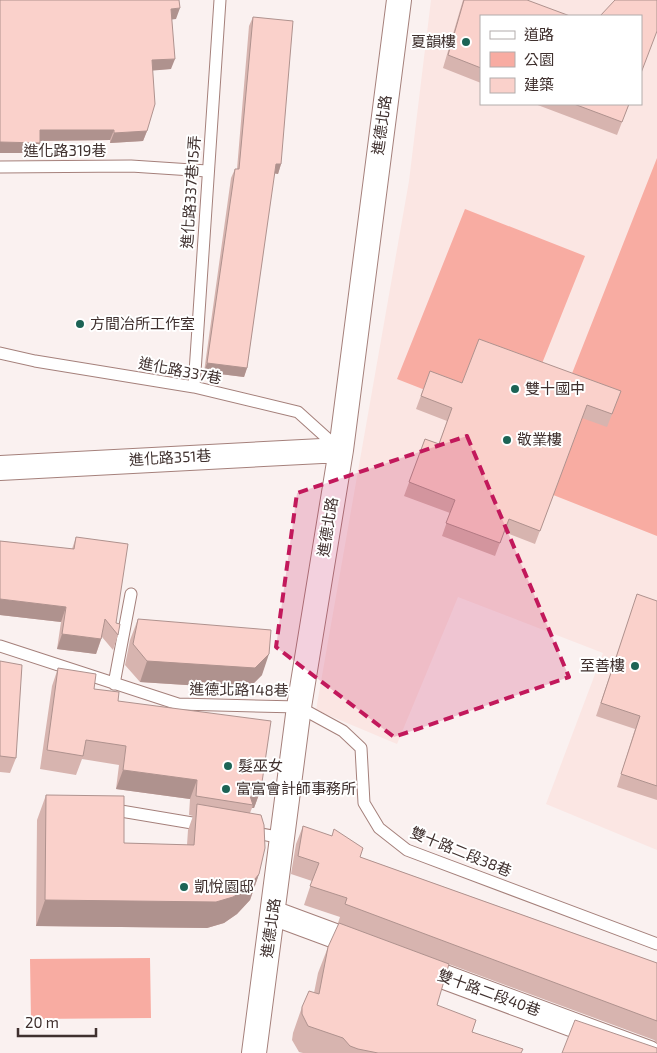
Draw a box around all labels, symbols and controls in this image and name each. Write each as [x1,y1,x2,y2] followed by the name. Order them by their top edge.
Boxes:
[480,15,642,105] legend
[524,25,554,43] text: 道路
[411,32,456,50] place label: 夏韻樓
[460,36,472,48] marker: 夏韻樓
[524,50,554,68] text: 公園
[524,75,554,93] text: 建築
[368,94,394,156] street label: 進德北路
[177,135,203,249] street label: 進化路337巷15弄
[24,141,106,159] street label: 進化路319巷
[90,314,195,332] place label: 方間冶所工作室
[74,318,86,330] marker: 方間冶所工作室
[137,353,223,387] street label: 進化路337巷
[525,379,585,397] place label: 雙十國中
[509,383,521,395] marker: 雙十國中
[517,430,562,448] place label: 敬業樓
[501,434,513,446] marker: 敬業樓
[128,446,212,468] street label: 進化路351巷
[313,496,341,558] street label: 進德北路
[580,656,625,674] place label: 至善樓
[629,660,641,672] marker: 至善樓
[189,679,289,699] street label: 進德北路148巷
[238,756,283,774] place label: 髮巫女
[222,760,234,772] marker: 髮巫女
[236,779,356,797] place label: 富富會計師事務所
[220,783,232,795] marker: 富富會計師事務所
[408,823,515,880] street label: 雙十路二段38巷
[194,877,254,895] place label: 凱悅園邸
[178,881,190,893] marker: 凱悅園邸
[257,897,283,959] street label: 進德北路
[435,965,543,1019] street label: 雙十路二段40巷
[18,1006,95,1038] scale bar
[25,1013,59,1031] text: 20 m

